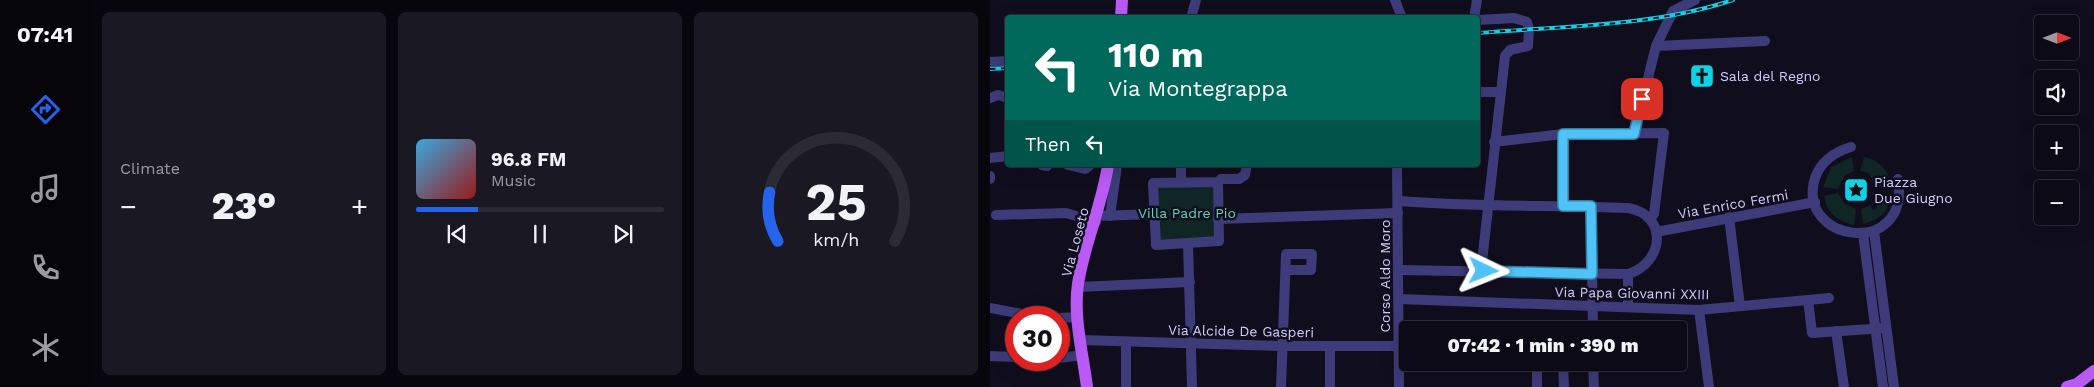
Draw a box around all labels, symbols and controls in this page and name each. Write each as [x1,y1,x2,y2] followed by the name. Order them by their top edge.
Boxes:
[2034,15,2079,60] north arrow
[2034,15,2079,225] map controls
[17,22,73,47] text: 07:41
[1108,34,1204,76] text: 110 m
[1025,35,1090,100] icon: left
[1689,63,1715,89] church icon: Sala del Regno
[1720,68,1821,84] place label: Sala del Regno
[2034,70,2079,115] button: sound
[1108,76,1288,101] text: Via Montegrappa
[1621,78,1663,120] pin
[1628,85,1656,113] icon: arrive
[28,92,63,127] icon: directions
[2034,125,2079,170] button: +
[1081,130,1109,158] icon: left
[1025,133,1071,156] text: Then
[491,148,566,171] text: 96.8 FM
[120,159,180,178] text: Climate
[28,171,63,206] icon: music
[491,171,536,190] text: Music
[805,172,867,233] text: 25
[1874,174,1953,206] place label: Piazza Due Giugno
[1843,177,1869,203] place icon: Piazza Due Giugno
[2034,180,2079,225] button: −
[212,184,276,228] text: 23°
[1677,186,1789,222] street label: Via Enrico Fermi
[120,190,137,223] text: −
[351,190,368,223] text: +
[1138,205,1236,221] park label: Villa Padre Pio
[1058,206,1092,278] street label: Via Loseto
[1377,219,1393,333] street label: Corso Aldo Moro
[443,220,471,248] icon: previous
[526,220,554,248] icon: pause
[609,220,637,248] icon: next
[813,229,859,250] text: km/h
[1457,244,1509,296] position arrow
[28,250,63,285] icon: phone
[1554,284,1710,302] street label: Via Papa Giovanni XXIII
[1005,306,1070,371] speed limit sign: 30
[1168,322,1314,340] street label: Via Alcide De Gasperi
[28,330,63,365] icon: climate
[1447,334,1639,357] text: 07:42 · 1 min · 390 m

